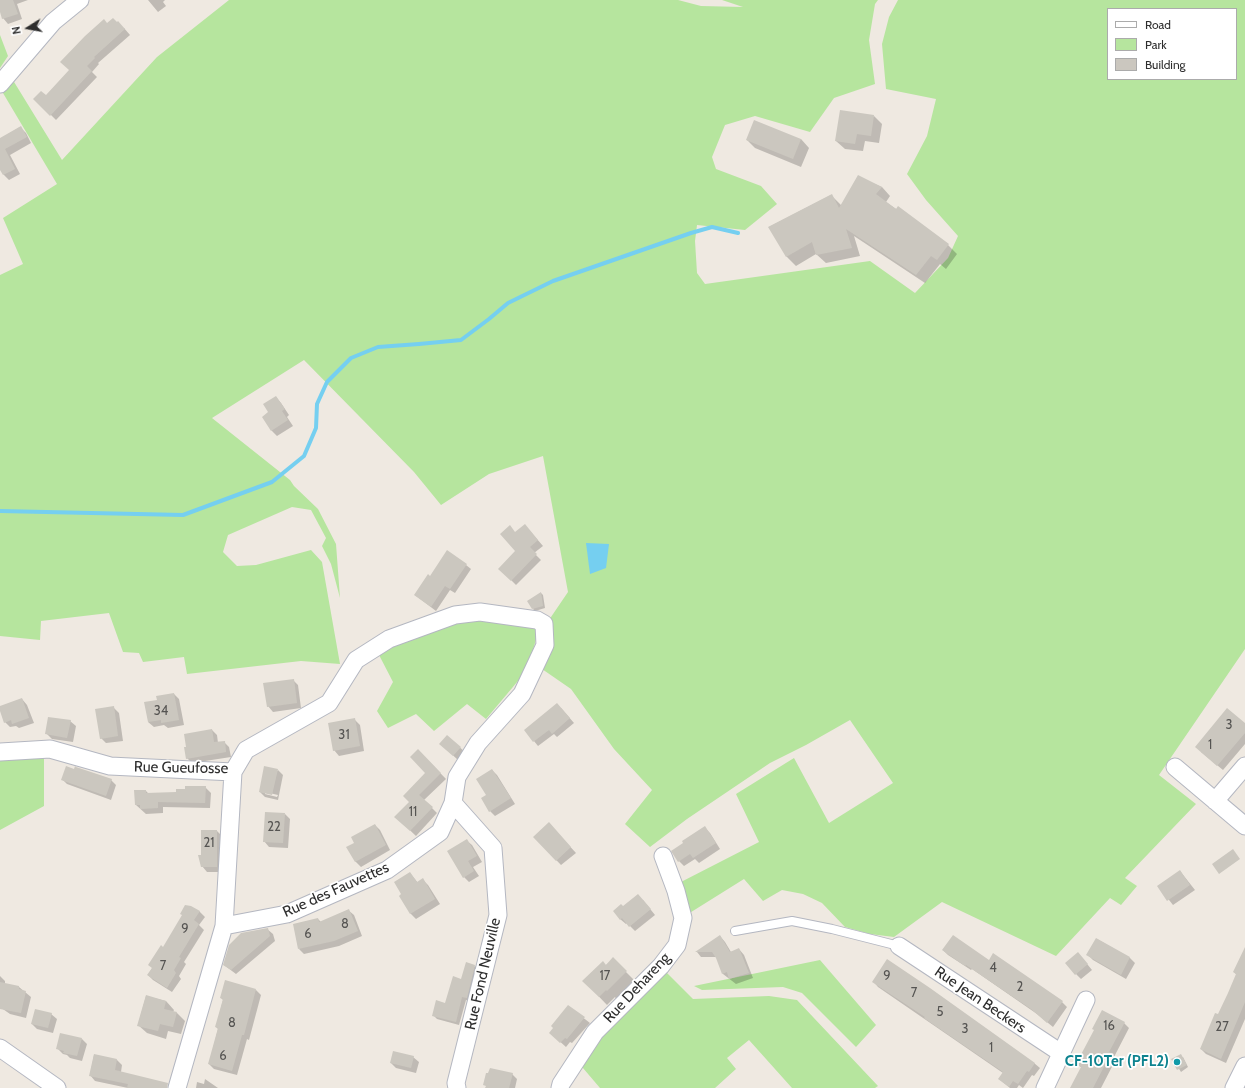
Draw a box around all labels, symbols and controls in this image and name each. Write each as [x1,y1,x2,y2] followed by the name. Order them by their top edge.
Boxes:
[8,8,48,48] north arrow
[1107,8,1237,80] legend
[1145,17,1171,32] text: Road
[9,25,24,35] text: N
[1145,37,1167,52] text: Park
[1145,57,1186,72] text: Building
[154,703,168,719] house number: 34
[1225,717,1233,733] house number: 3
[338,727,350,743] house number: 31
[1208,737,1212,753] house number: 1
[134,758,228,778] street label: Rue Gueufosse
[409,804,417,820] house number: 11
[267,819,281,835] house number: 22
[203,835,215,851] house number: 21
[280,859,392,921] street label: Rue des Fauvettes
[341,916,349,932] house number: 8
[461,916,505,1032] street label: Rue Fond Neuville
[181,921,189,937] house number: 9
[304,926,312,942] house number: 6
[600,949,674,1027] street label: Rue Dehareng
[160,958,166,974] house number: 7
[989,960,997,976] house number: 4
[931,963,1029,1037] street label: Rue Jean Beckers
[600,968,610,984] house number: 17
[883,968,891,984] house number: 9
[1017,979,1023,995] house number: 2
[911,985,917,1001] house number: 7
[936,1004,944,1020] house number: 5
[228,1015,236,1031] house number: 8
[1103,1018,1115,1034] house number: 16
[1215,1019,1229,1035] house number: 27
[961,1021,969,1037] house number: 3
[989,1040,993,1056] house number: 1
[219,1048,227,1064] house number: 6
[1065,1053,1169,1071] place label: CF-10Ter (PFL2)
[1172,1057,1182,1067] marker: CF-10Ter (PFL2)

